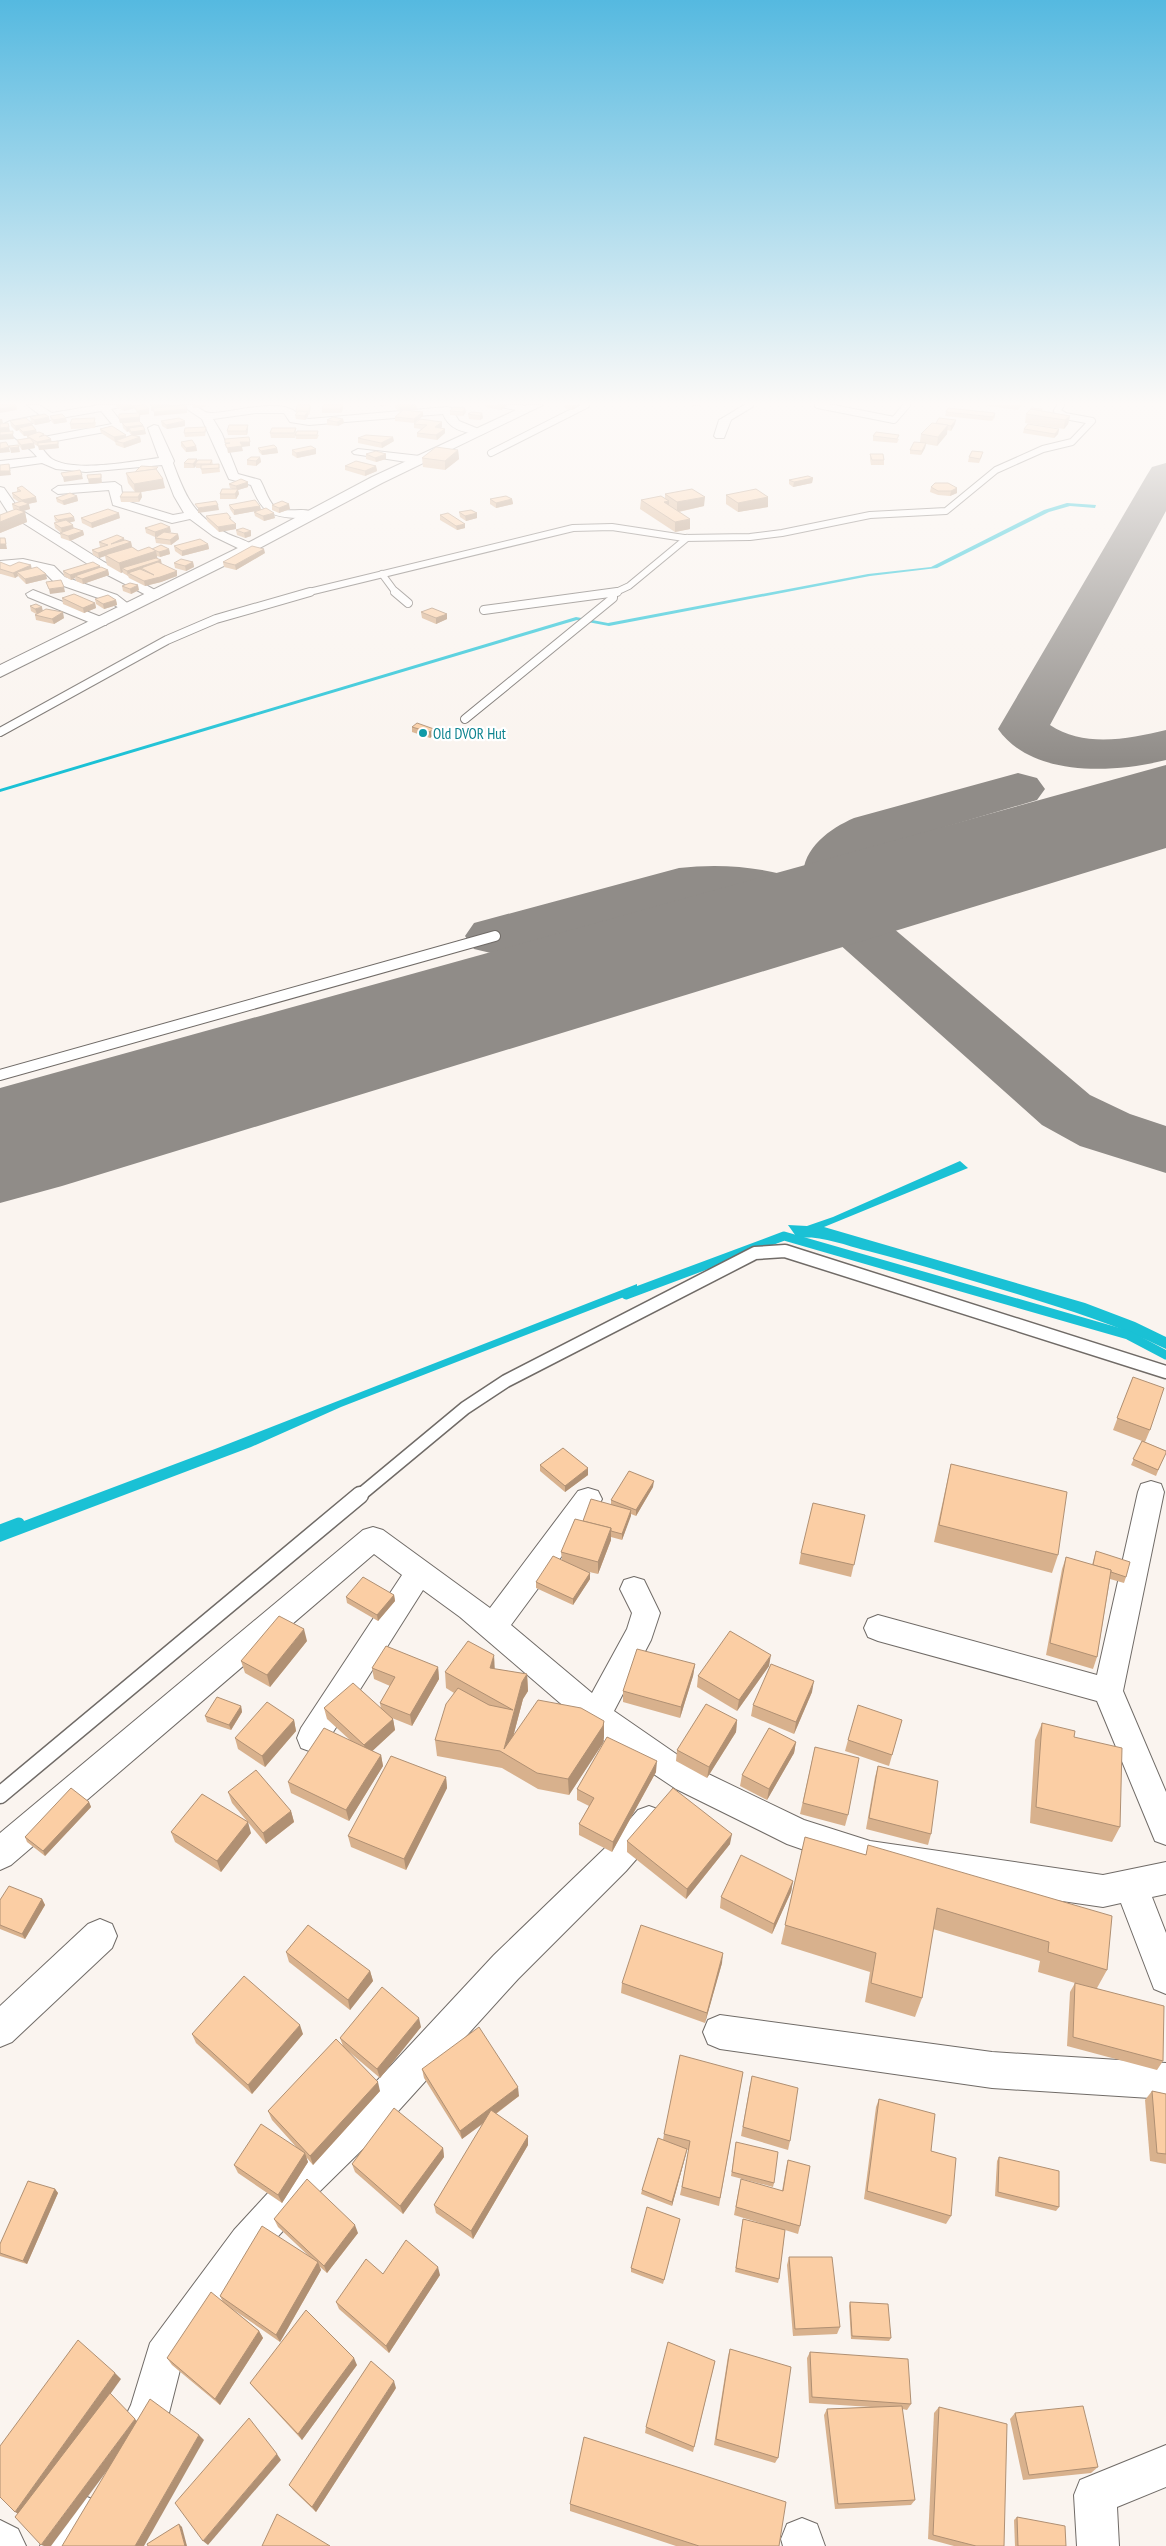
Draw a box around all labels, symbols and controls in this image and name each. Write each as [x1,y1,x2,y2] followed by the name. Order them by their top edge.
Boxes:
[433,724,506,743] place label: Old DVOR Hut
[417,727,429,739] marker: Old DVOR Hut

